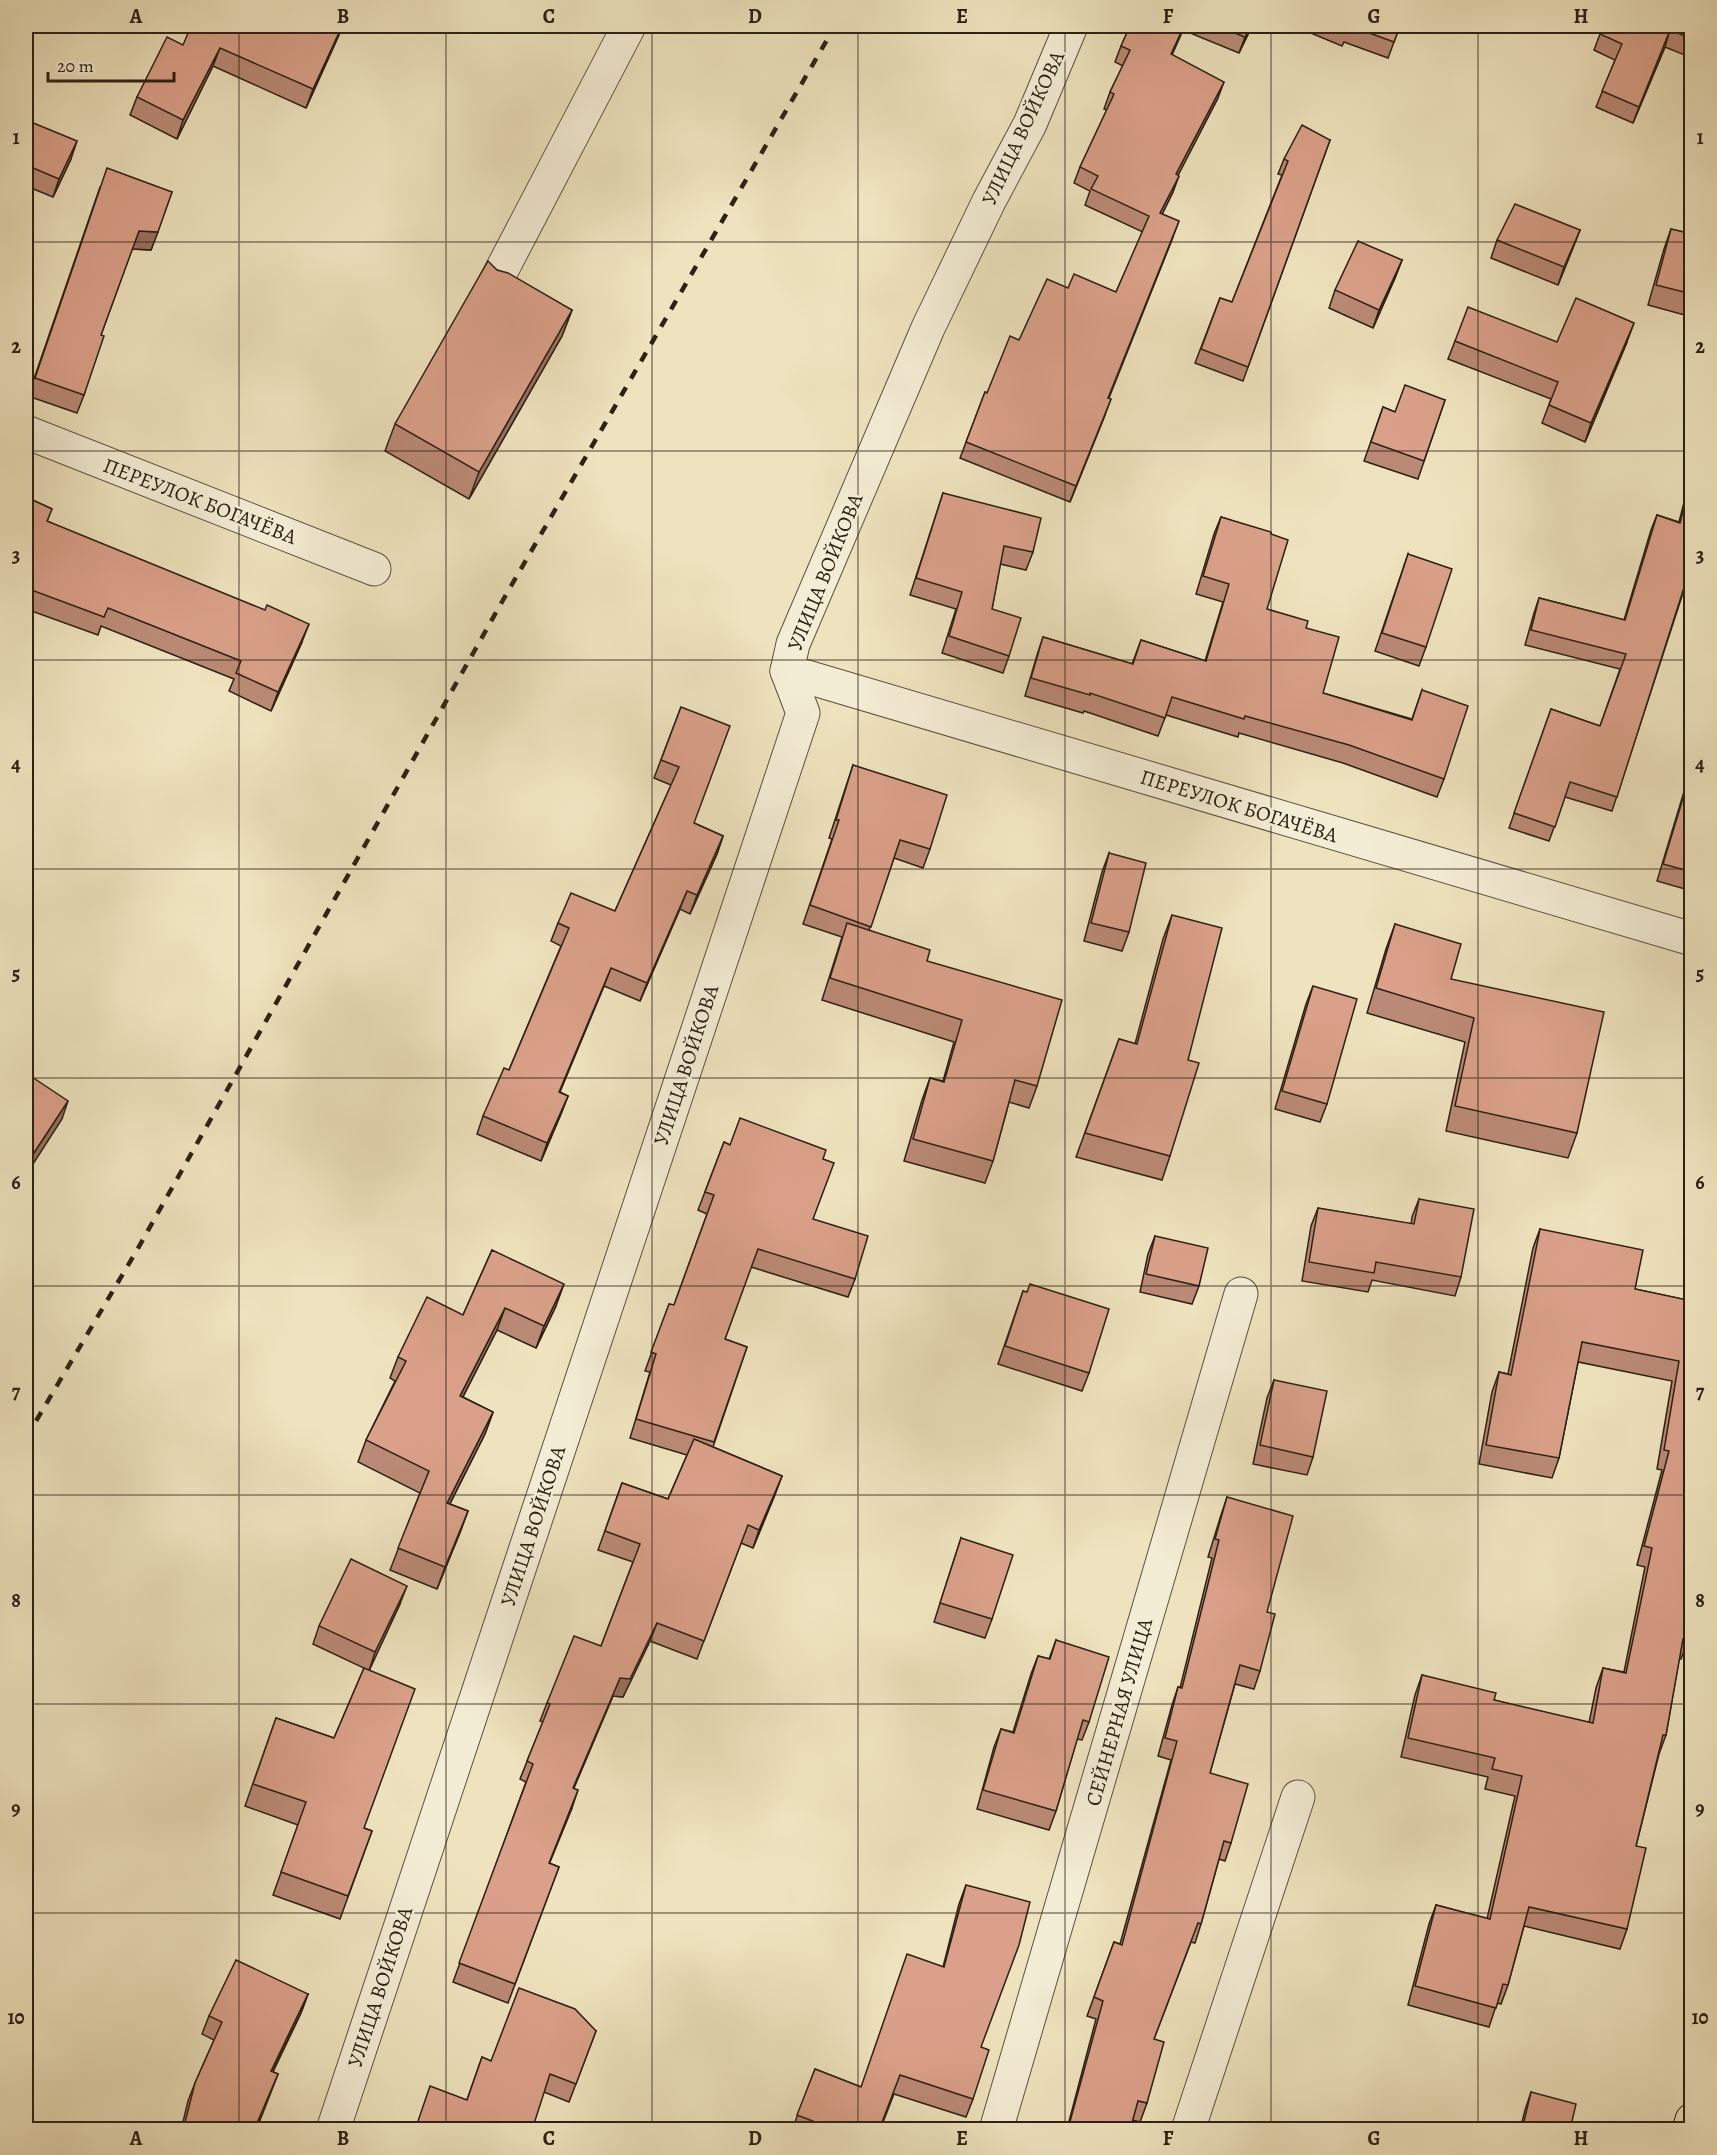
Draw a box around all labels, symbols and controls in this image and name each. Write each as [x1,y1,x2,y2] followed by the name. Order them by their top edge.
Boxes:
[129,3,143,30] text: A
[337,3,349,30] text: B
[543,3,555,30] text: C
[748,3,762,30] text: D
[956,3,968,30] text: E
[1163,3,1174,30] text: F
[1367,3,1381,30] text: G
[1574,3,1589,30] text: H
[48,45,174,83] scale bar
[975,46,1071,210] street label: УЛИЦА ВОЙКОВА
[57,54,94,78] text: 20 m
[12,124,20,151] text: 1
[1696,124,1704,151] text: 1
[11,333,21,360] text: 2
[1695,333,1705,360] text: 2
[99,451,301,551] street label: ПЕРЕУЛОК БОГАЧЁВА
[781,488,870,655] street label: УЛИЦА ВОЙКОВА
[12,542,20,569] text: 3
[1696,542,1704,569] text: 3
[11,751,21,778] text: 4
[1695,751,1705,778] text: 4
[1137,763,1342,850] street label: ПЕРЕУЛОК БОГАЧЁВА
[12,960,20,987] text: 5
[1696,960,1704,987] text: 5
[647,980,725,1149] street label: УЛИЦА ВОЙКОВА
[11,1169,21,1196] text: 6
[1695,1169,1705,1196] text: 6
[12,1378,21,1405] text: 7
[1696,1378,1705,1405] text: 7
[494,1441,572,1610] street label: УЛИЦА ВОЙКОВА
[11,1587,21,1614] text: 8
[1695,1587,1705,1614] text: 8
[1079,1614,1159,1809] street label: СЕЙНЕРНАЯ УЛИЦА
[11,1795,21,1822] text: 9
[1695,1795,1705,1822] text: 9
[341,1902,419,2071] street label: УЛИЦА ВОЙКОВА
[7,2004,25,2031] text: 10
[1691,2004,1709,2031] text: 10
[129,2125,143,2152] text: A
[337,2125,349,2152] text: B
[543,2125,555,2152] text: C
[748,2125,762,2152] text: D
[956,2125,968,2152] text: E
[1163,2125,1174,2152] text: F
[1367,2125,1381,2152] text: G
[1574,2125,1589,2152] text: H

